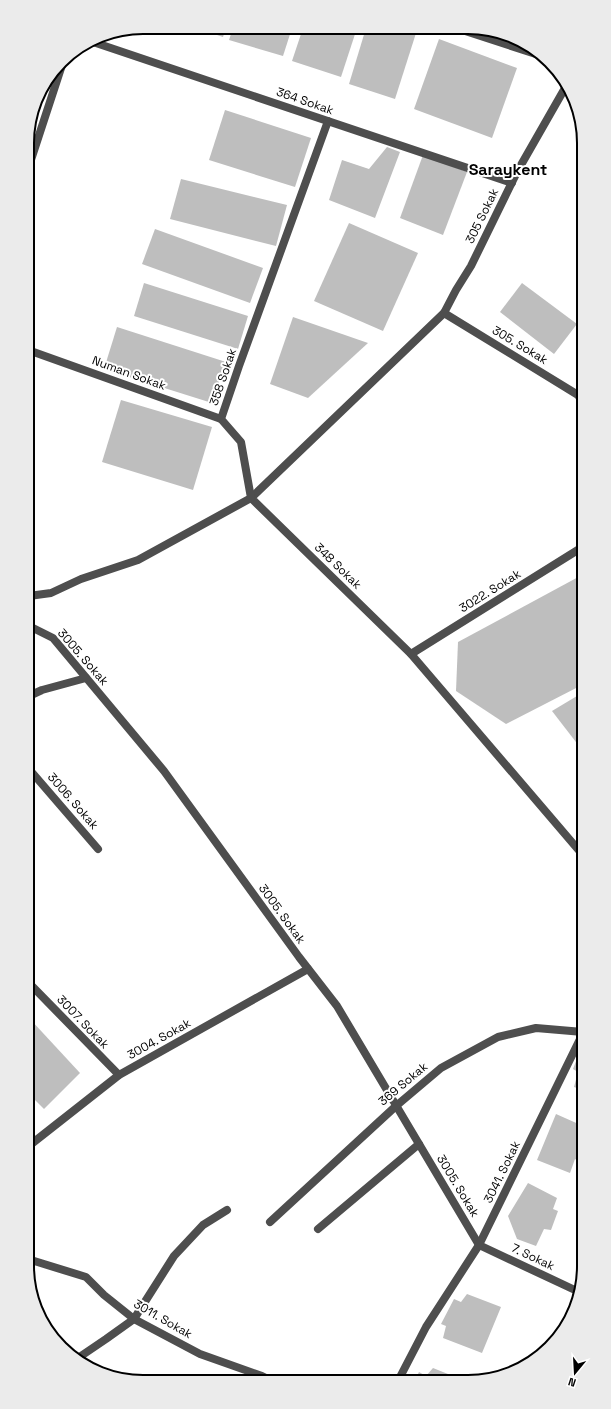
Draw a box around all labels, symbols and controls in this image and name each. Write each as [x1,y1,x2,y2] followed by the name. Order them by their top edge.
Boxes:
[274,84,336,118] street label: 364 Sokak
[469,159,547,180] district label: Saraykent
[462,185,503,246] street label: 305 Sokak
[489,322,551,368] street label: 305. Sokak
[206,346,240,408] street label: 358 Sokak
[90,352,169,394] street label: Numan Sokak
[311,539,365,593] street label: 348 Sokak
[456,565,524,616] street label: 3022. Sokak
[54,625,112,689] street label: 3005. Sokak
[44,769,102,833] street label: 3006. Sokak
[255,881,309,947] street label: 3005. Sokak
[53,992,113,1053] street label: 3007. Sokak
[124,1015,194,1063] street label: 3004. Sokak
[375,1058,431,1109] street label: 369 Sokak
[480,1138,524,1206] street label: 3041. Sokak
[433,1152,483,1221] street label: 3005. Sokak
[509,1240,558,1274] street label: 7. Sokak
[131,1296,196,1342] street label: 3011. Sokak
[555,1353,595,1393] north arrow
[566,1375,578,1390] text: N

